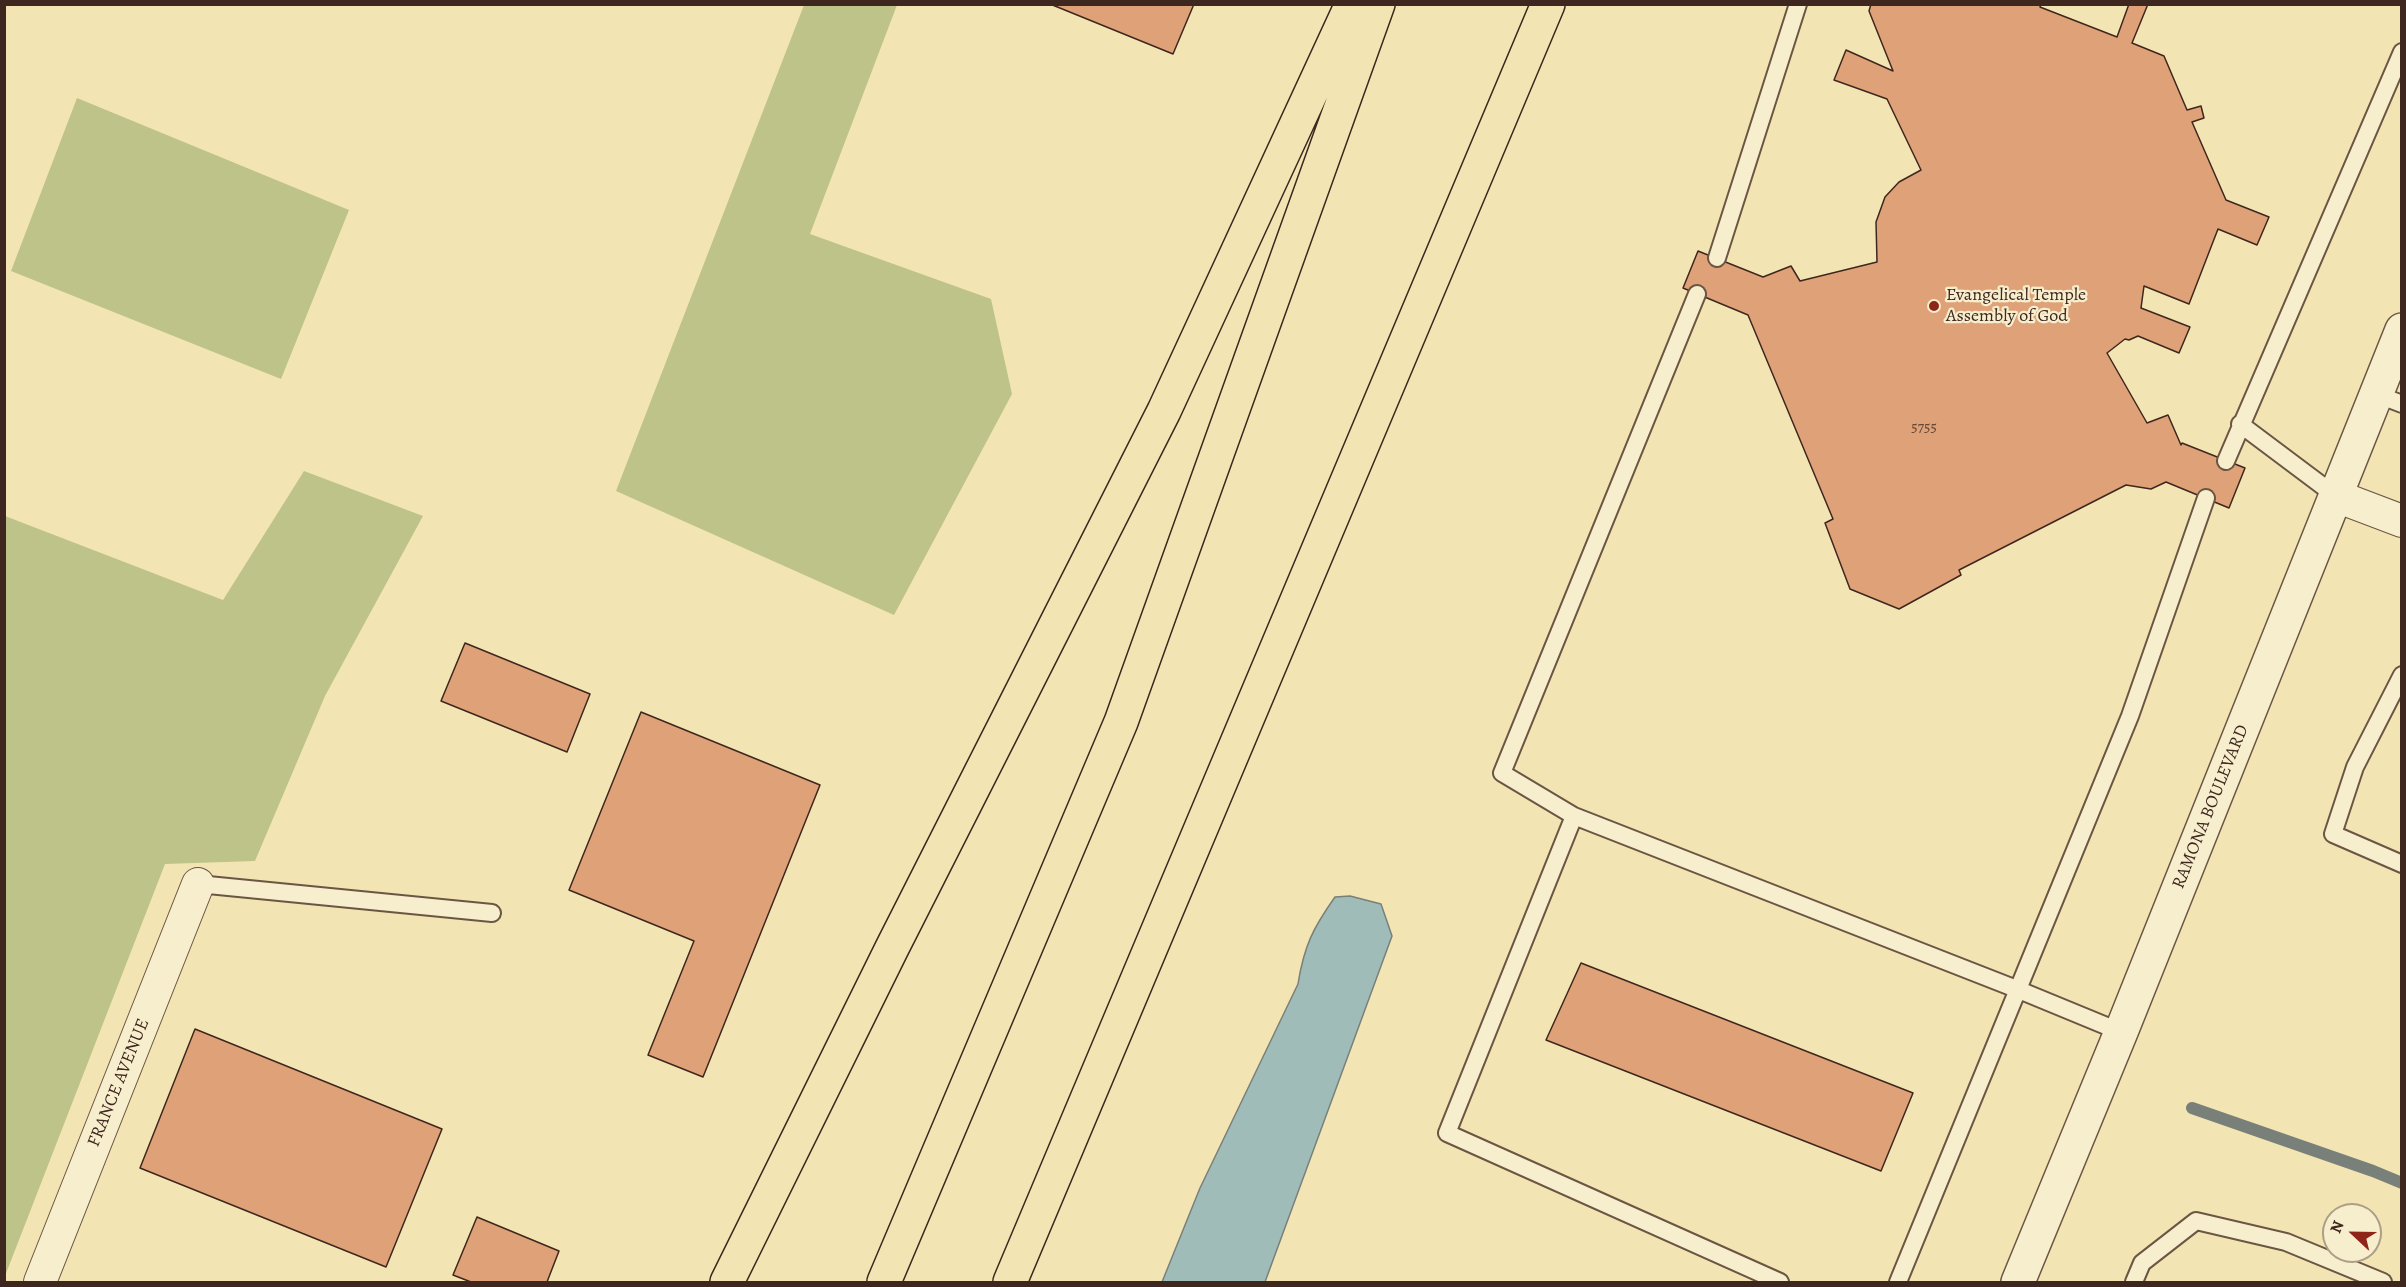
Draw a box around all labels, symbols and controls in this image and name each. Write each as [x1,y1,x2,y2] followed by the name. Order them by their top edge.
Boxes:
[1946,285,2086,328] place label: Evangelical Temple Assembly of God
[1927,299,1941,313] marker: Evangelical Temple Assembly of God
[1911,419,1937,437] house number: 5755
[2168,722,2254,892] street label: RAMONA BOULEVARD
[83,1016,155,1150] street label: FRANCE AVENUE
[2322,1203,2382,1263] north arrow
[2325,1217,2350,1237] text: N

